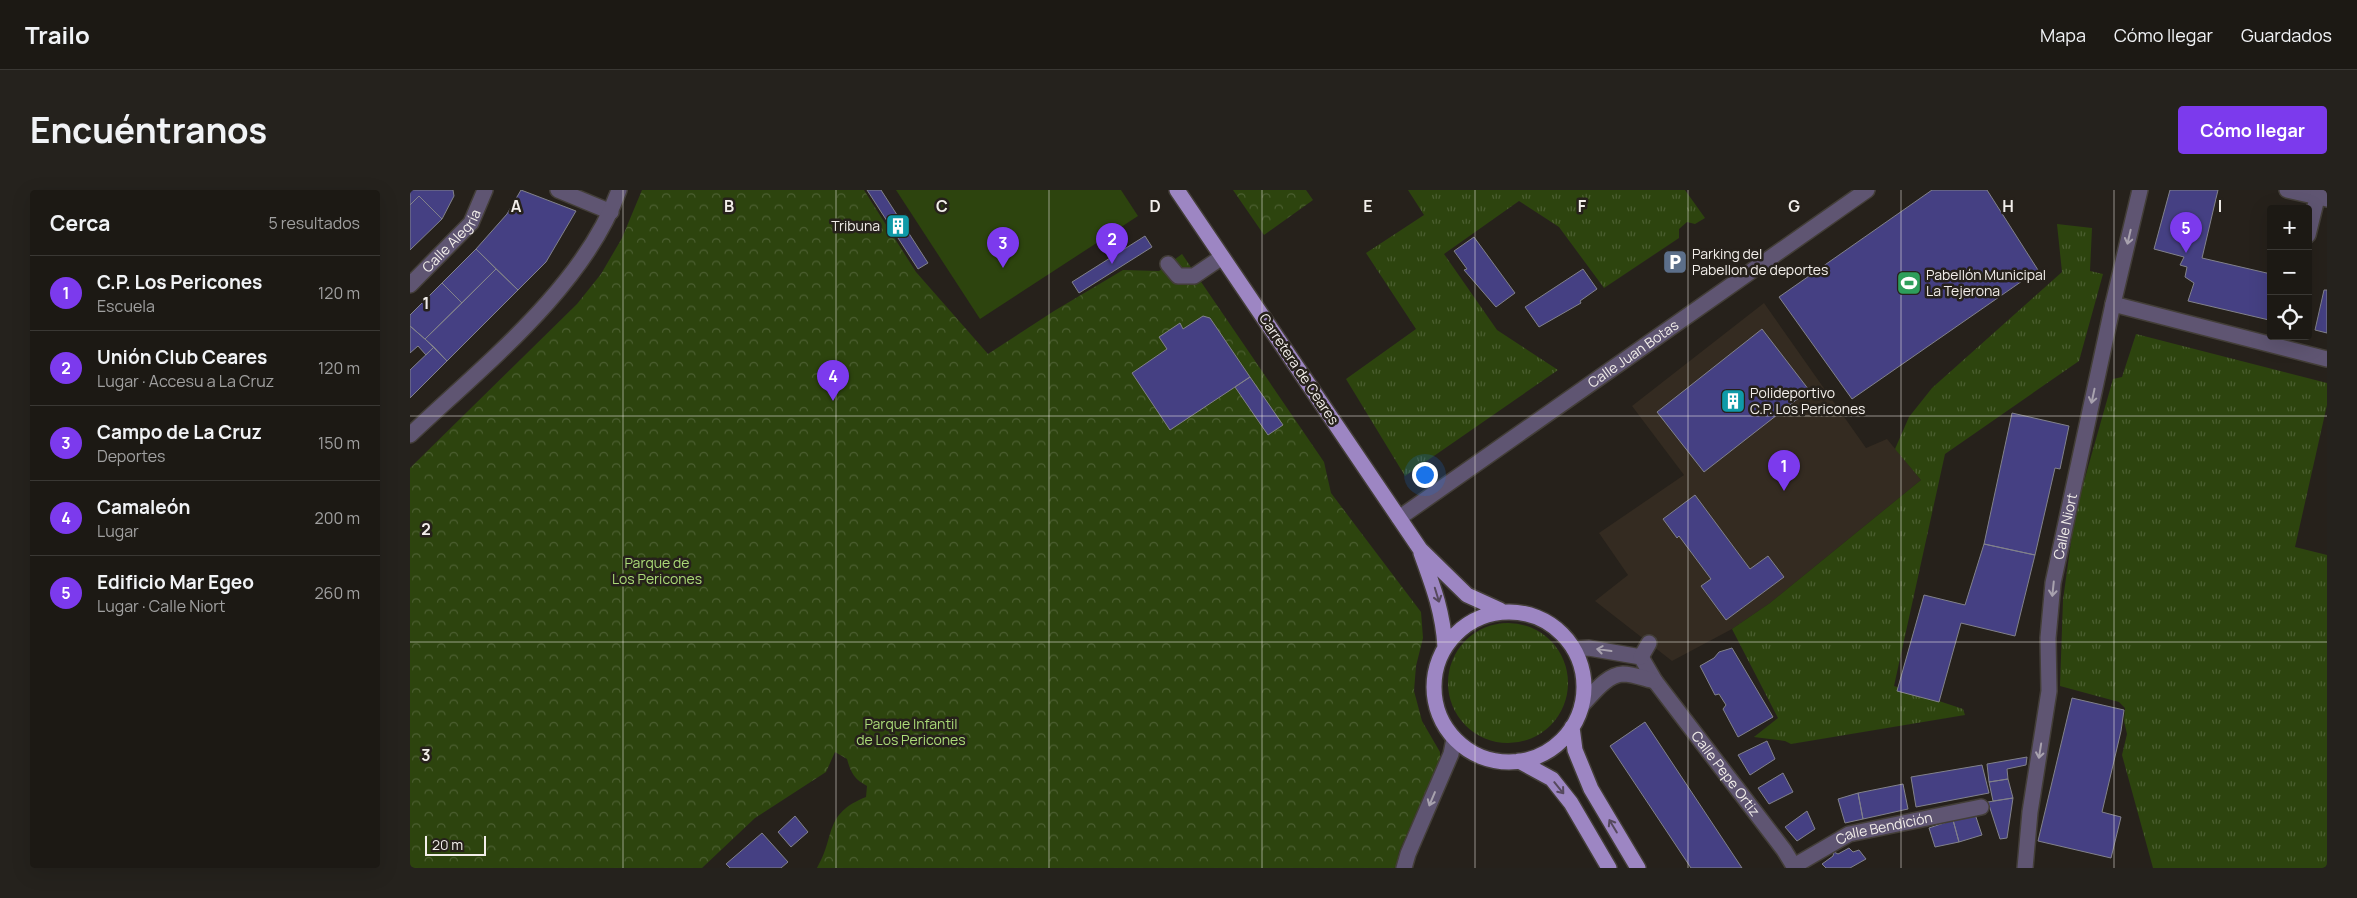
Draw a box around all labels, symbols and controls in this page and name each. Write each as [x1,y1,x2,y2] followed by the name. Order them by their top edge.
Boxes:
[25,18,90,51] text: Trailo
[2040,23,2086,47] text: Mapa
[2114,23,2213,47] text: Cómo llegar
[2241,23,2332,47] text: Guardados
[30,106,267,154] text: Encuéntranos
[2178,106,2327,154] button: Cómo llegar
[511,195,522,217] text: A
[724,195,734,217] text: B
[936,195,948,217] text: C
[1149,195,1161,217] text: D
[1363,195,1373,217] text: E
[1578,195,1587,217] text: F
[1788,195,1800,217] text: G
[2002,195,2014,217] text: H
[2218,195,2222,217] text: I
[2267,205,2312,340] map controls
[2267,205,2312,250] button: +
[418,206,485,276] street label: Calle Alegría
[50,209,110,237] text: Cerca
[268,212,360,234] text: 5 resultados
[2170,212,2202,253] pin: 5
[885,213,911,239] building icon: Tribuna
[831,216,880,235] place label: Tribuna
[1096,223,1128,264] pin: 2
[987,227,1019,268] pin: 3
[2124,229,2133,245] one-way arrow
[1692,244,1828,279] place label: Parking del Pabellon de deportes
[1662,249,1688,275] parking icon: Parking del Pabellon de deportes
[2267,250,2312,295] button: −
[1926,265,2046,300] place label: Pabellón Municipal La Tejerona
[97,269,262,295] text: C.P. Los Pericones
[1896,270,1922,296] sports icon: Pabellón Municipal La Tejerona
[62,282,70,304] text: 1
[318,282,360,304] text: 120 m
[422,292,430,314] text: 1
[97,295,155,317] text: Escuela
[2267,295,2312,340] button: locate
[1255,309,1344,428] street label: Carretera de Ceares
[1584,315,1682,392] street label: Calle Juan Botas
[97,344,267,370] text: Unión Club Ceares
[61,357,71,379] text: 2
[318,357,360,379] text: 120 m
[817,360,849,401] pin: 4
[97,370,274,392] text: Lugar · Accesu a La Cruz
[1750,383,1865,418] place label: Polideportivo C.P. Los Pericones
[2088,387,2097,403] one-way arrow
[1720,388,1746,414] building icon: Polideportivo C.P. Los Pericones
[97,419,262,445] text: Campo de La Cruz
[61,432,71,454] text: 3
[318,432,360,454] text: 150 m
[97,445,165,467] text: Deportes
[1768,450,1800,491] pin: 1
[1412,462,1438,488] your location
[2048,491,2081,561] street label: Calle Niort
[97,494,190,520] text: Camaleón
[61,507,71,529] text: 4
[315,507,360,529] text: 200 m
[421,518,431,540] text: 2
[97,520,139,542] text: Lugar
[612,553,702,588] park label: Parque de Los Pericones
[97,569,254,595] text: Edificio Mar Egeo
[2048,581,2058,597] one-way arrow
[61,582,71,604] text: 5
[314,582,360,604] text: 260 m
[1432,587,1442,603] one-way arrow
[97,595,226,617] text: Lugar · Calle Niort
[1597,645,1613,655] one-way arrow
[856,714,966,749] park label: Parque Infantil de Los Pericones
[1687,727,1765,820] street label: Calle Pepe Ortiz
[2034,742,2044,758] one-way arrow
[421,744,431,766] text: 3
[1554,782,1565,795] one-way arrow
[1426,791,1436,806] one-way arrow
[1832,807,1934,849] street label: Calle Bendición
[1607,820,1617,834] one-way arrow
[425,833,486,856] scale bar
[432,835,463,854] text: 20 m

